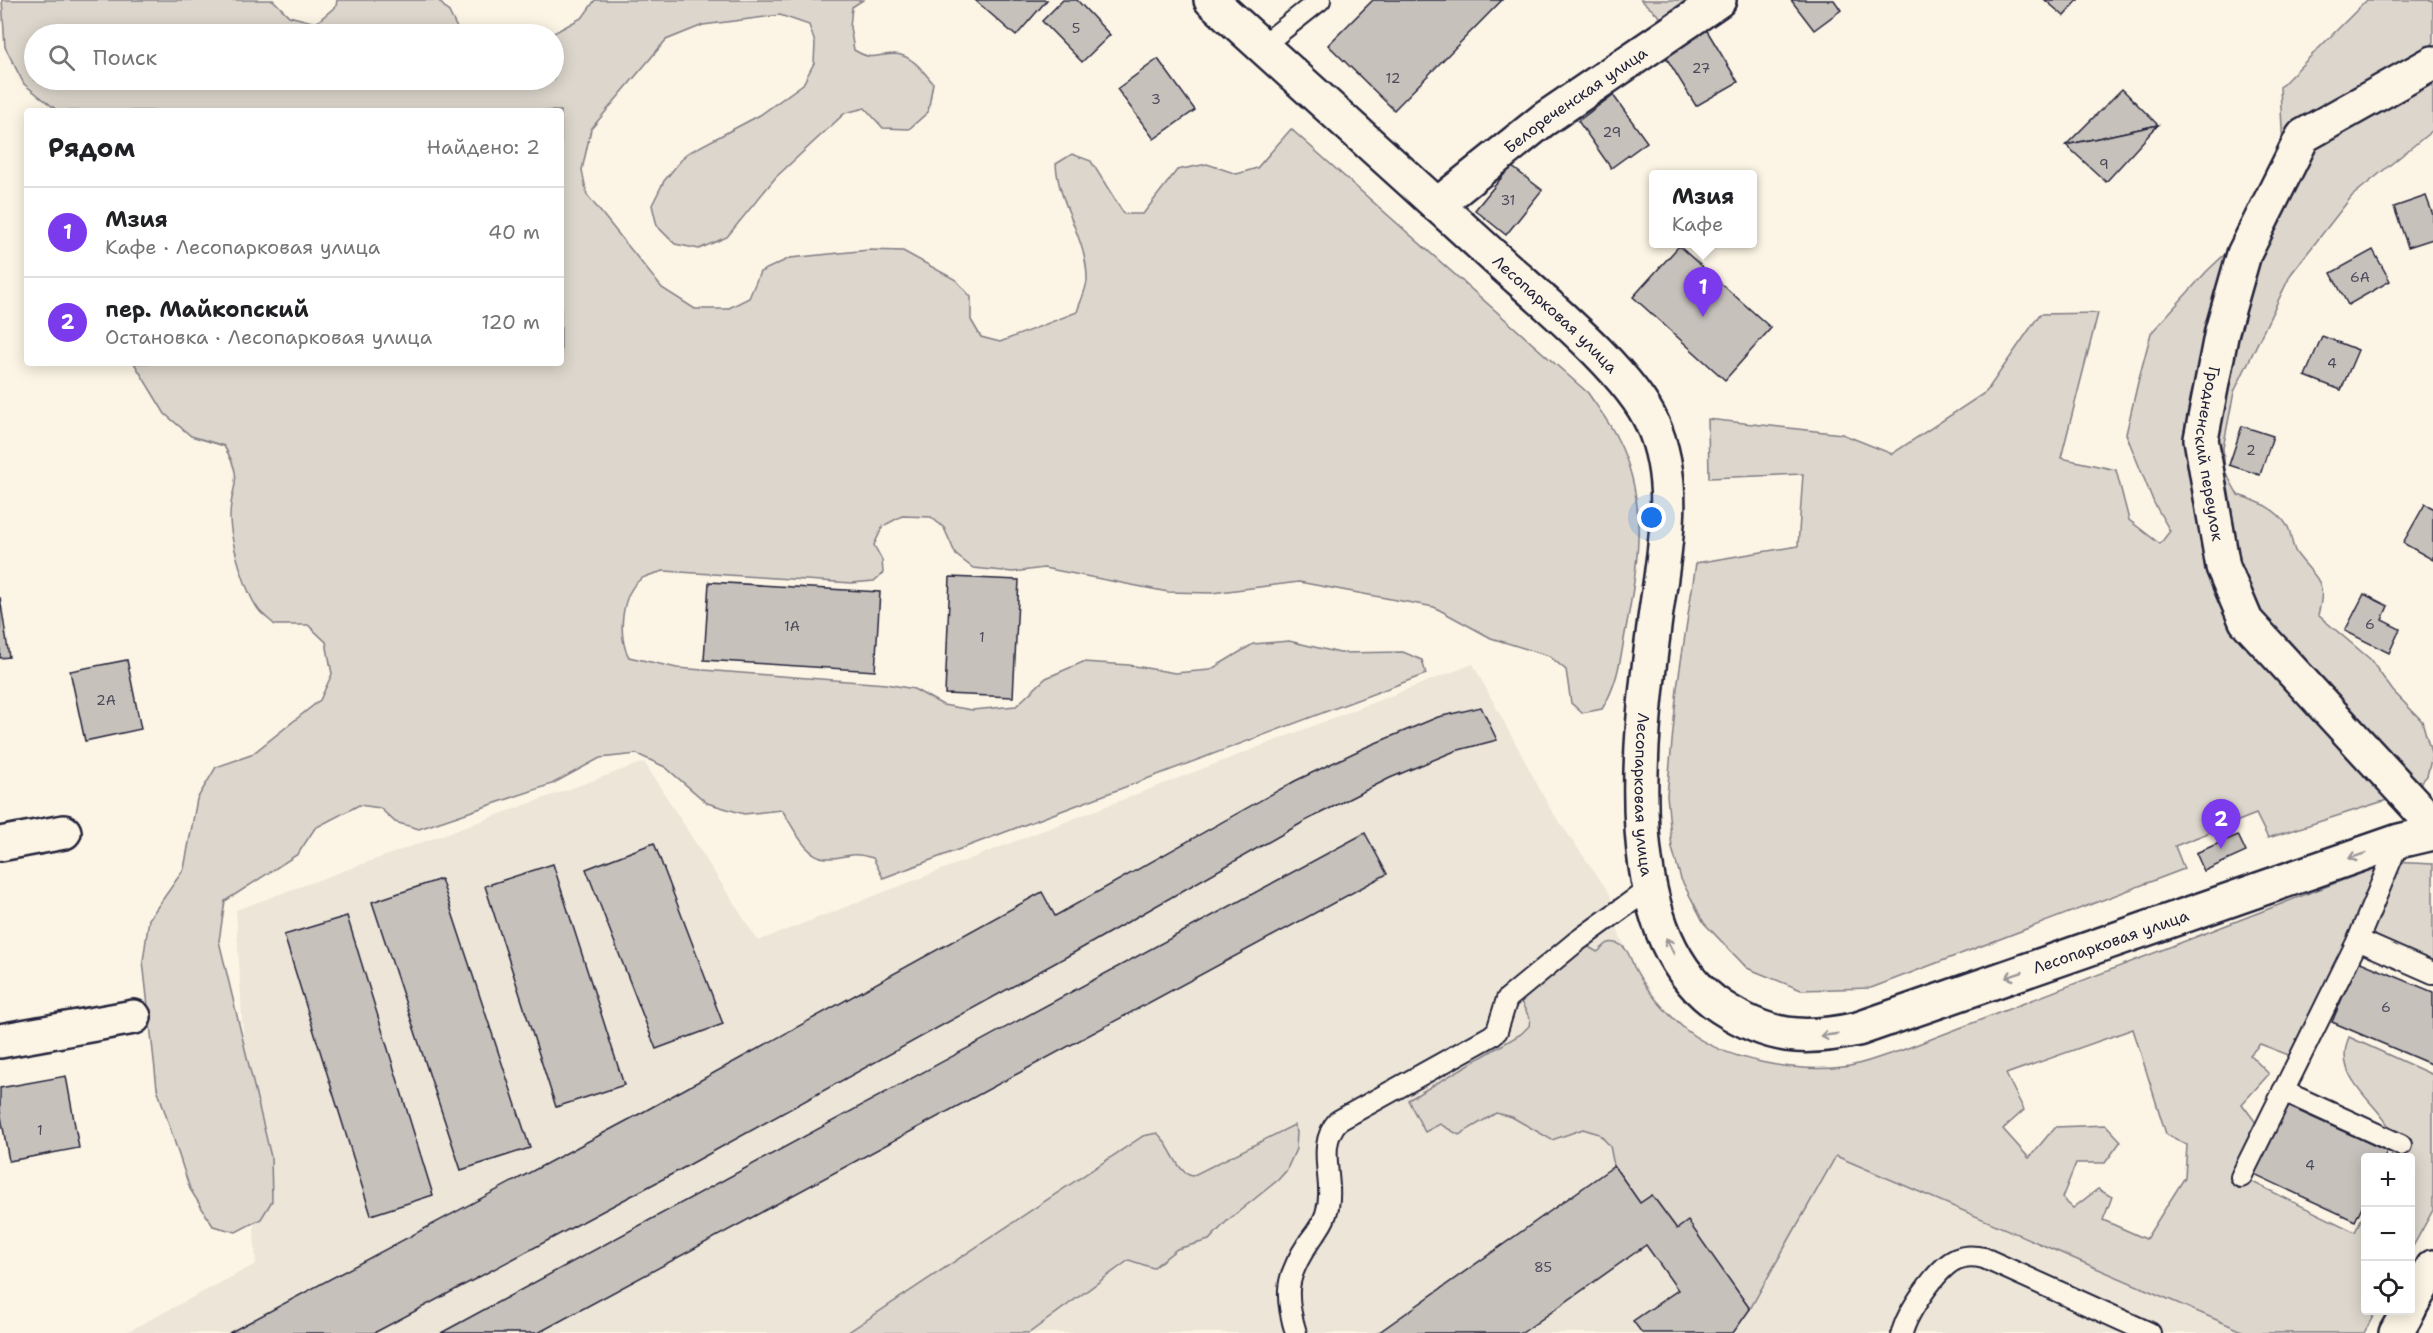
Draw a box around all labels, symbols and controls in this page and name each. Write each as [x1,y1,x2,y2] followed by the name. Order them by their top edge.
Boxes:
[1072,19,1080,37] house number: 5
[24,24,564,90] search box
[45,41,78,74] icon: search
[1499,42,1651,158] street label: Белореченская улица
[93,43,157,72] text: Поиск
[1692,59,1710,77] house number: 27
[1386,69,1400,87] house number: 12
[1151,90,1161,108] house number: 3
[1603,123,1621,141] house number: 29
[48,130,135,165] text: Рядом
[427,134,540,160] text: Найдено: 2
[2099,155,2109,173] house number: 9
[1649,170,1757,248] popup
[1672,182,1734,211] text: Мзия
[1501,191,1515,209] house number: 31
[105,205,168,234] text: Мзия
[1672,211,1723,237] text: Кафе
[63,219,72,245] text: 1
[488,219,540,245] text: 40 m
[105,234,380,260] text: Кафе · Лесопарковая улица
[1488,250,1623,377] street label: Лесопарковая улица
[1684,268,1722,317] pin: 1
[2350,268,2370,286] house number: 6А
[105,295,309,324] text: пер. Майкопский
[61,309,75,335] text: 2
[481,309,540,335] text: 120 m
[105,324,432,350] text: Остановка · Лесопарковая улица
[2327,354,2337,372] house number: 4
[2190,365,2229,543] street label: Гродненский переулок
[2246,441,2256,459] house number: 2
[1637,503,1666,532] your location
[2365,615,2375,633] house number: 6
[784,617,800,635] house number: 1А
[979,628,985,646] house number: 1
[96,691,116,709] house number: 2А
[1630,712,1658,878] street label: Лесопарковая улица
[2202,800,2240,849] pin: 2
[2348,851,2367,862] one-way arrow
[2030,904,2191,978] street label: Лесопарковая улица
[1663,938,1675,956] one-way arrow
[2005,970,2024,981] one-way arrow
[2381,998,2391,1016] house number: 6
[1820,1029,1839,1040] one-way arrow
[37,1121,43,1139] house number: 1
[2361,1153,2415,1315] map controls
[2361,1153,2415,1207] button: +
[2305,1156,2315,1174] house number: 4
[2361,1207,2415,1261] button: −
[1534,1258,1552,1276] house number: 85
[2361,1261,2415,1315] button: locate

